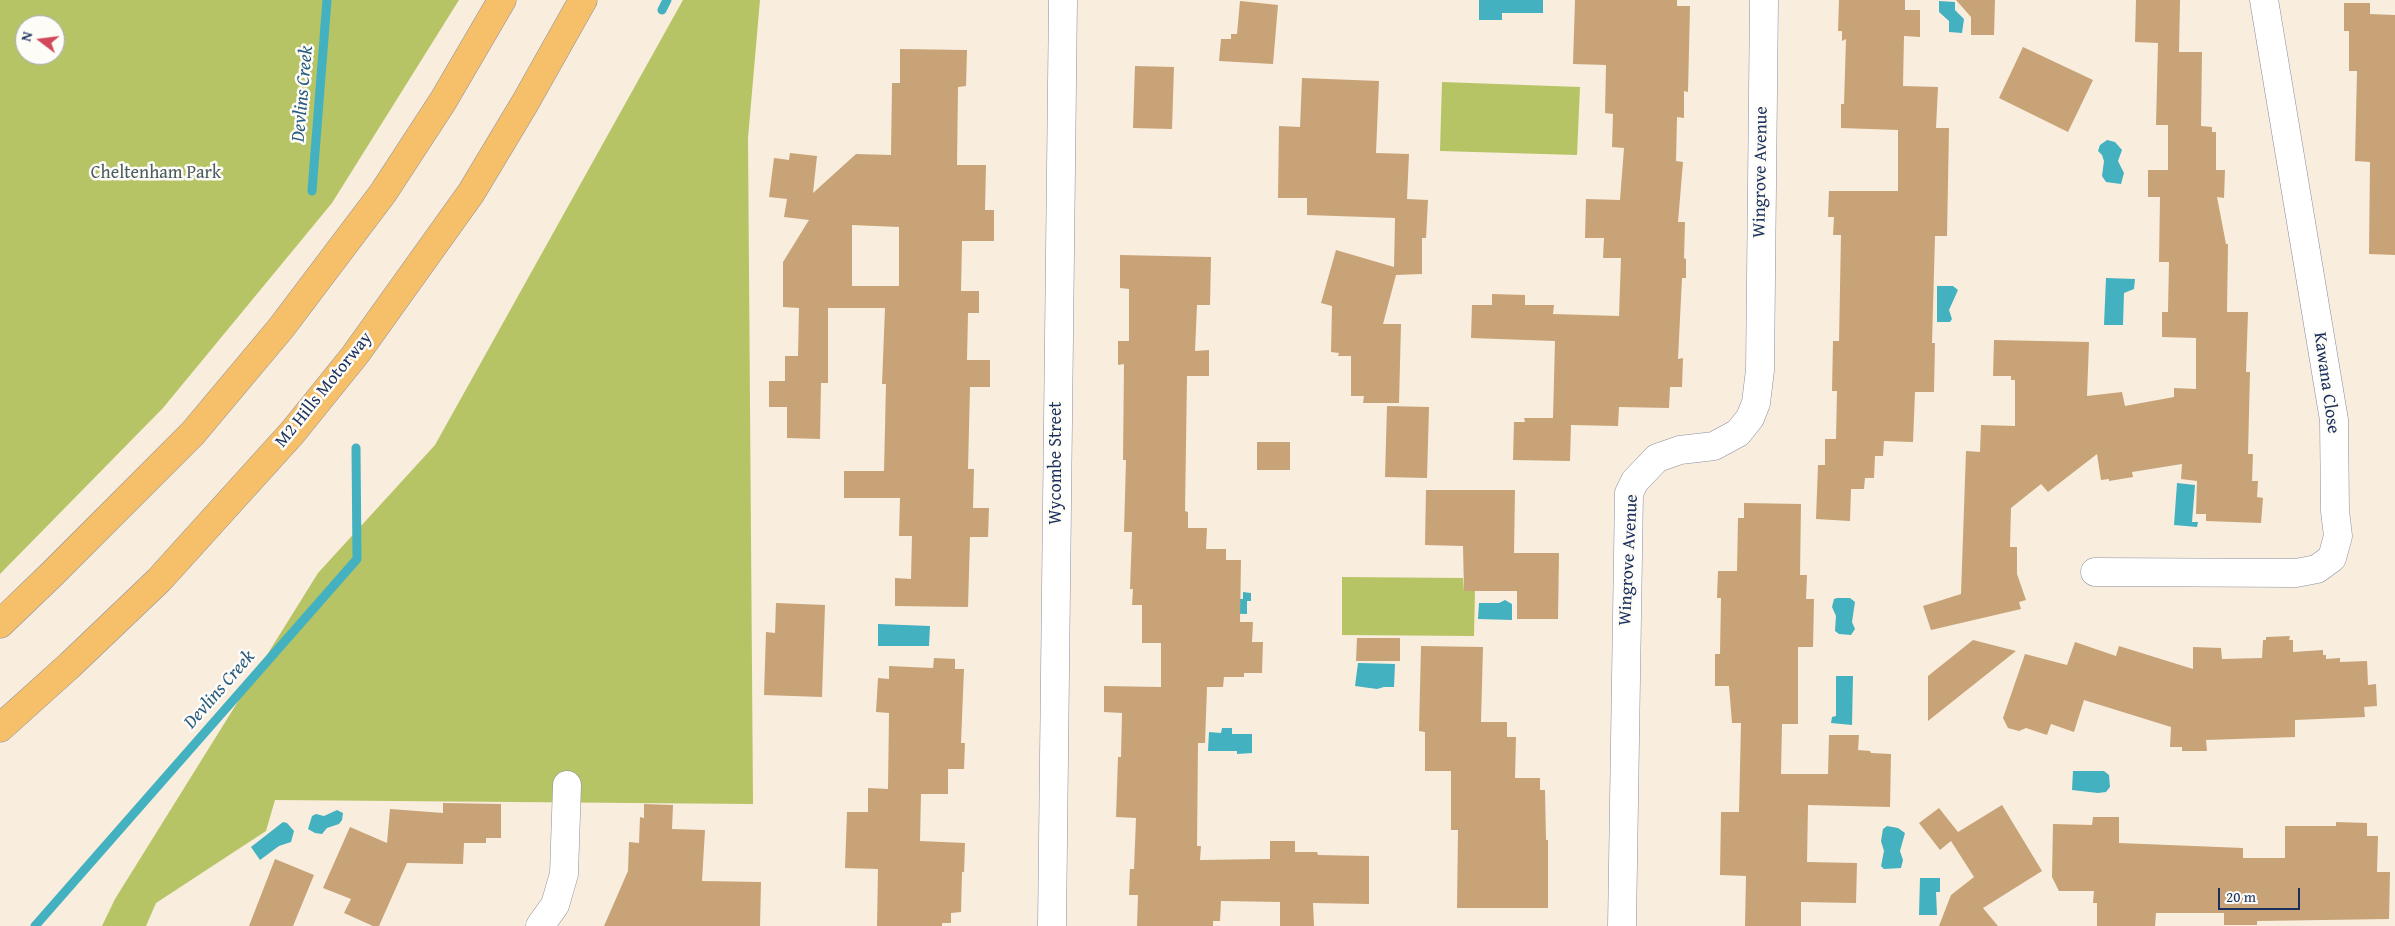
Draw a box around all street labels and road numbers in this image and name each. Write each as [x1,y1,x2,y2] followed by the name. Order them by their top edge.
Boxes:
[1749,106,1773,238] street label: Wingrove Avenue
[271,328,377,452] street label: M2 Hills Motorway
[2308,331,2344,435] street label: Kawana Close
[1045,401,1067,525] street label: Wycombe Street
[1615,494,1643,626] street label: Wingrove Avenue

